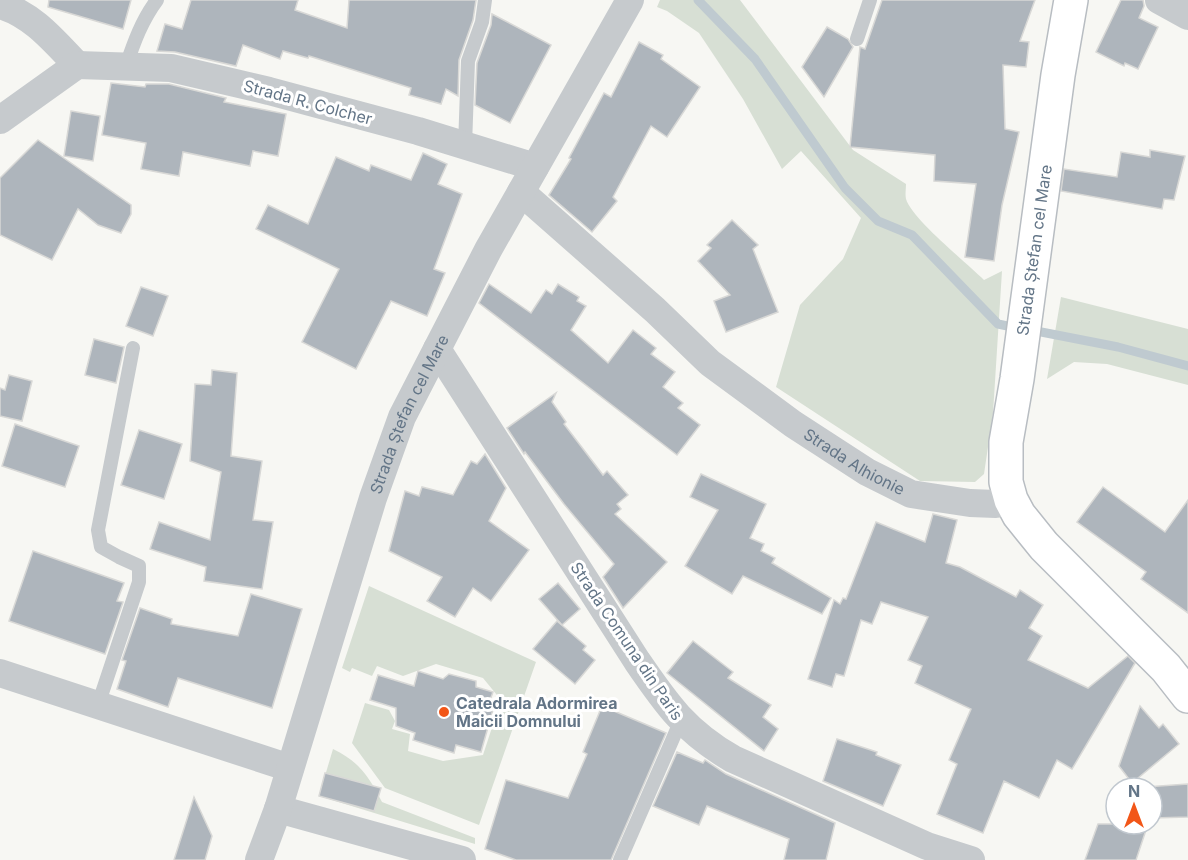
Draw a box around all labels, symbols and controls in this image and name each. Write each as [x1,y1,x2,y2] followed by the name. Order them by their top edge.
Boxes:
[242,75,374,129] street label: Strada R. Colcher
[1012,163,1056,337] street label: Strada Ștefan cel Mare
[365,331,453,497] street label: Strada Ștefan cel Mare
[800,424,908,499] street label: Strada Alhionie
[566,558,688,724] street label: Strada Comuna din Paris
[456,693,618,731] place label: Catedrala Adormirea Maicii Domnului
[437,705,451,719] marker: Catedrala Adormirea Maicii Domnului
[1104,776,1164,836] north arrow
[1128,781,1140,801] text: N

